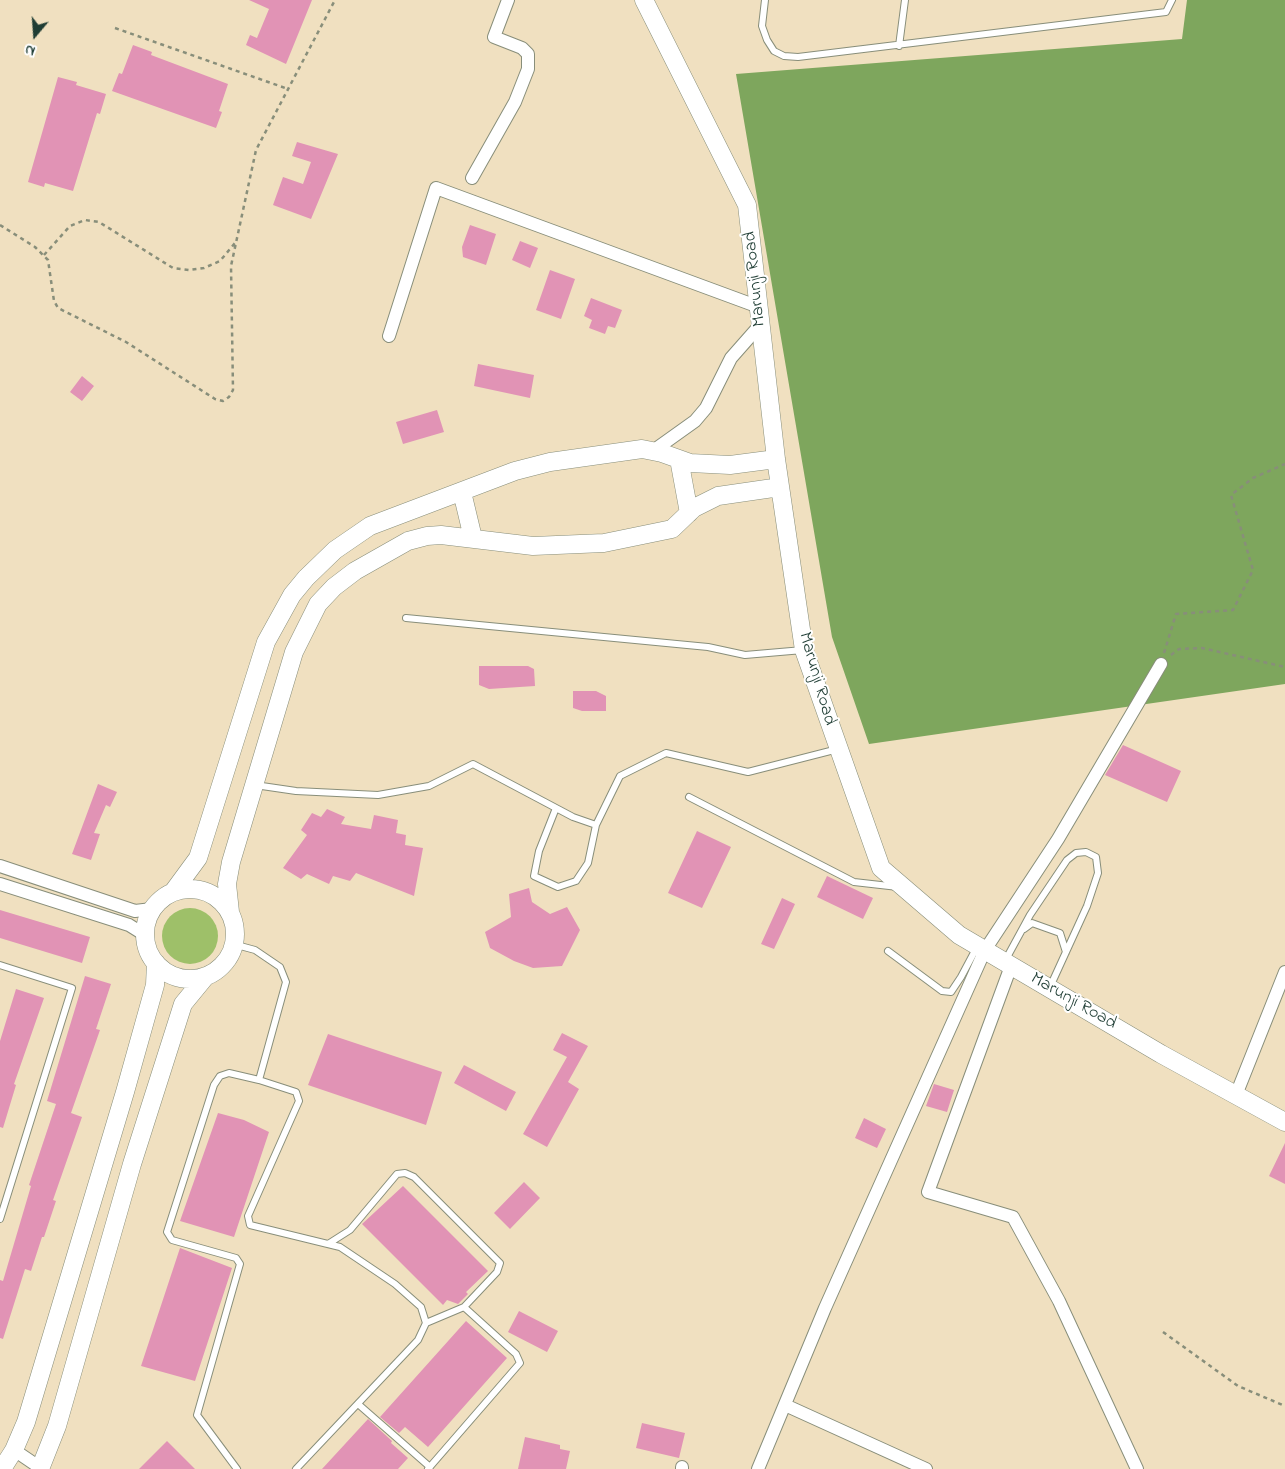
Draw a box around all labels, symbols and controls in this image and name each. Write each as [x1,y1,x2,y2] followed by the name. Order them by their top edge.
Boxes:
[10,10,60,60] north arrow
[22,38,38,61] text: N
[740,230,772,328] street label: Marunji Road
[792,630,840,728] street label: Marunji Road
[1026,969,1120,1035] street label: Marunji Road

